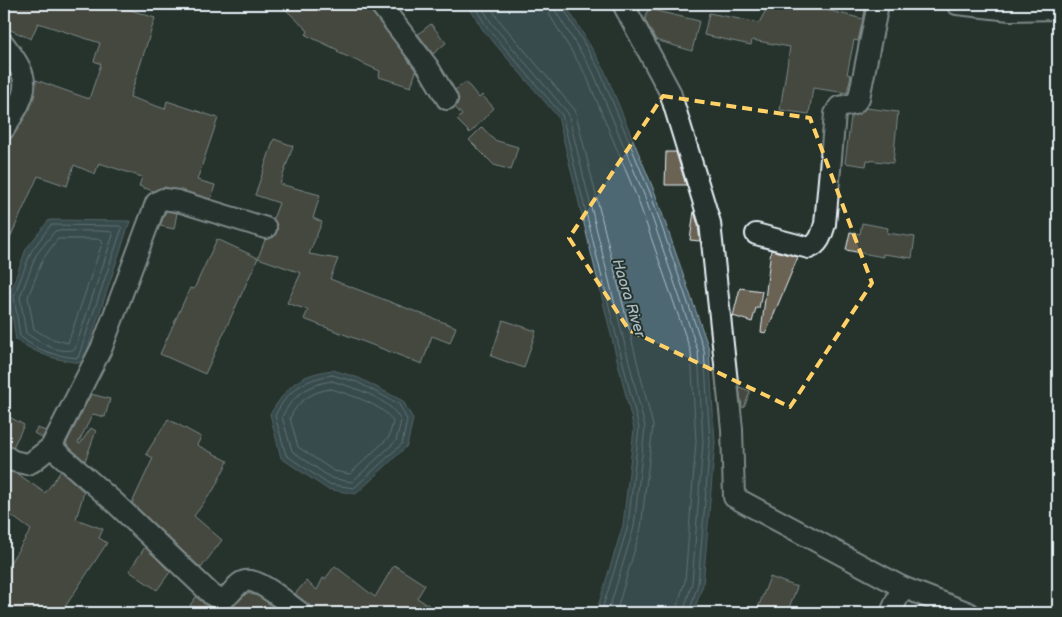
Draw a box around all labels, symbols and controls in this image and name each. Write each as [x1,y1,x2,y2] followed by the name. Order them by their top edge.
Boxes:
[608,257,650,341] water label: Haora River

